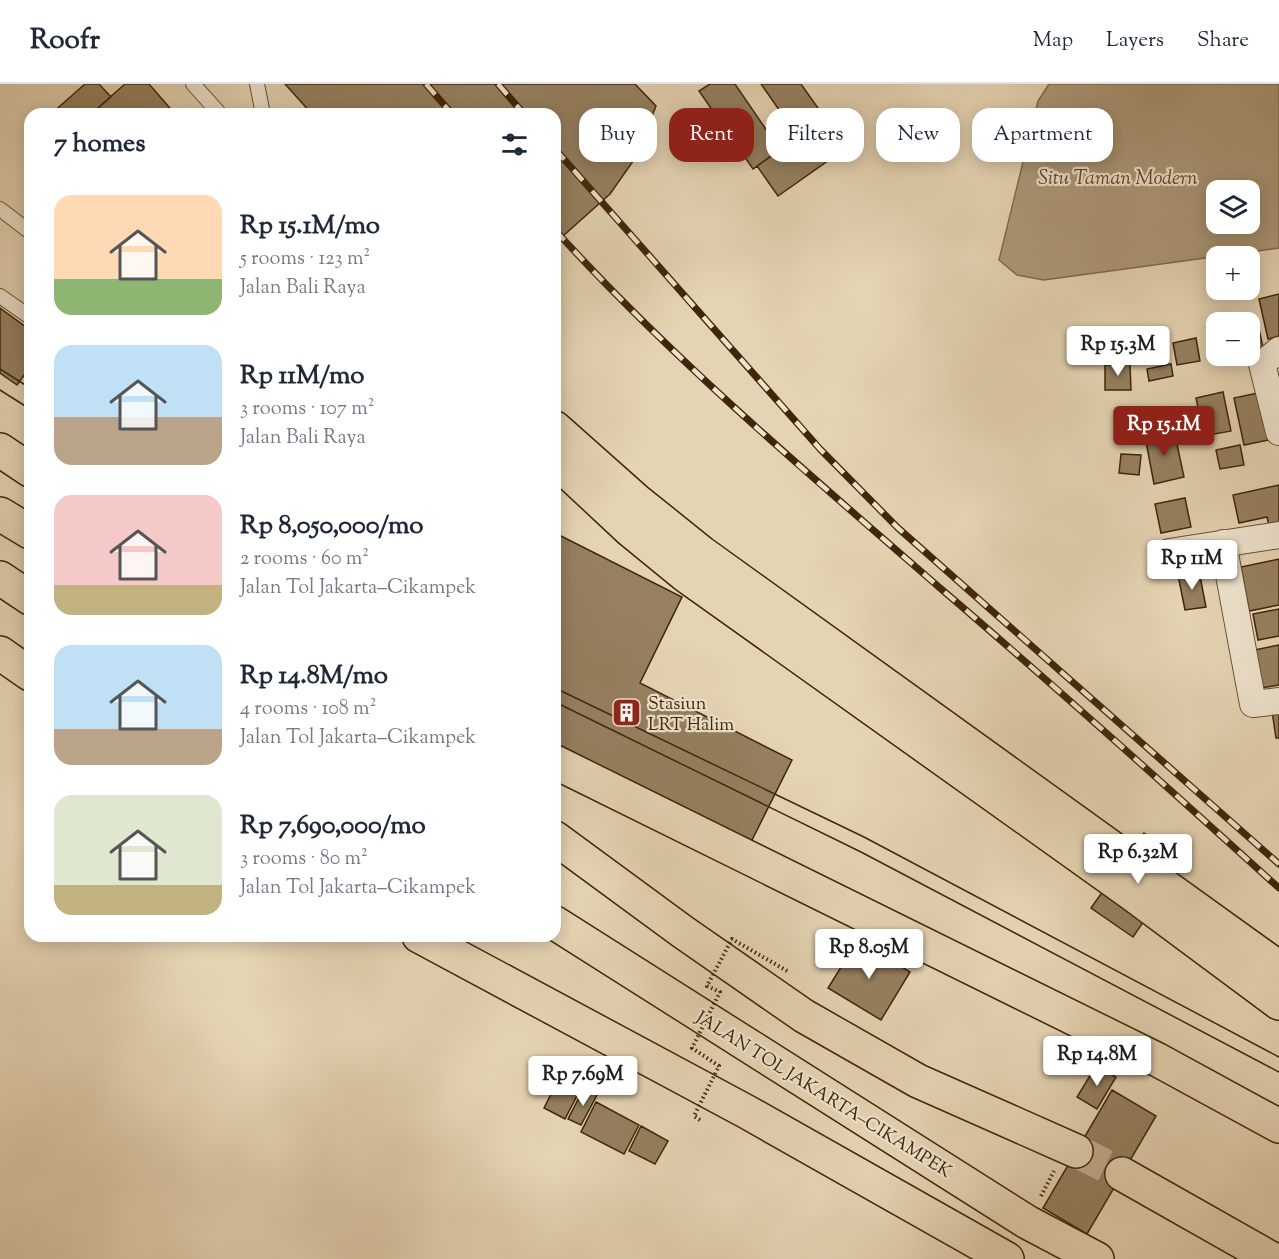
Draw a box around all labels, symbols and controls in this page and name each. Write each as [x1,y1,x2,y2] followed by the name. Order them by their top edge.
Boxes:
[30,21,100,61] text: Roofr
[1033,26,1073,56] text: Map
[1106,26,1164,56] text: Layers
[1197,26,1249,56] text: Share
[579,108,657,162] chip: Buy
[669,108,754,162] chip: Rent
[766,108,864,162] chip: Filters
[876,108,960,162] chip: New
[972,108,1113,162] chip: Apartment
[54,126,145,163] text: 7 homes
[498,128,531,161] icon: filters
[1038,165,1198,194] water label: Situ Taman Modern
[1206,180,1260,366] map controls
[1206,180,1260,234] button: layers
[240,208,380,245] text: Rp 15.1M/mo
[102,219,174,291] icon: home
[240,245,370,274] text: 5 rooms · 123 m²
[1206,246,1260,300] button: +
[240,274,366,303] text: Jalan Bali Raya
[1206,312,1260,366] button: −
[1056,326,1180,377] pin: Rp 15.3M
[1081,331,1155,360] text: Rp 15.3M
[240,358,364,395] text: Rp 11M/mo
[102,369,174,441] icon: home
[240,395,374,424] text: 3 rooms · 107 m²
[1102,406,1226,457] pin: Rp 15.1M
[1127,411,1201,440] text: Rp 15.1M
[240,424,366,453] text: Jalan Bali Raya
[240,508,424,545] text: Rp 8,050,000/mo
[102,519,174,591] icon: home
[1143,540,1241,591] pin: Rp 11M
[240,545,369,574] text: 2 rooms · 60 m²
[1161,545,1223,574] text: Rp 11M
[240,574,476,603] text: Jalan Tol Jakarta–Cikampek
[240,658,388,695] text: Rp 14.8M/mo
[102,669,174,741] icon: home
[648,692,734,739] place label: Stasiun LRT Halim
[240,695,376,724] text: 4 rooms · 108 m²
[611,697,643,729] building icon: Stasiun LRT Halim
[240,724,476,753] text: Jalan Tol Jakarta–Cikampek
[240,808,426,845] text: Rp 7,690,000/mo
[102,819,174,891] icon: home
[1076,834,1200,885] pin: Rp 6.32M
[1098,839,1178,868] text: Rp 6.32M
[240,845,368,874] text: 3 rooms · 80 m²
[240,874,476,903] text: Jalan Tol Jakarta–Cikampek
[807,929,931,980] pin: Rp 8.05M
[829,934,909,963] text: Rp 8.05M
[689,1005,956,1186] street label: JALAN TOL JAKARTA–CIKAMPEK
[1035,1036,1159,1087] pin: Rp 14.8M
[1057,1041,1137,1070] text: Rp 14.8M
[521,1056,645,1107] pin: Rp 7.69M
[542,1061,624,1090] text: Rp 7.69M

